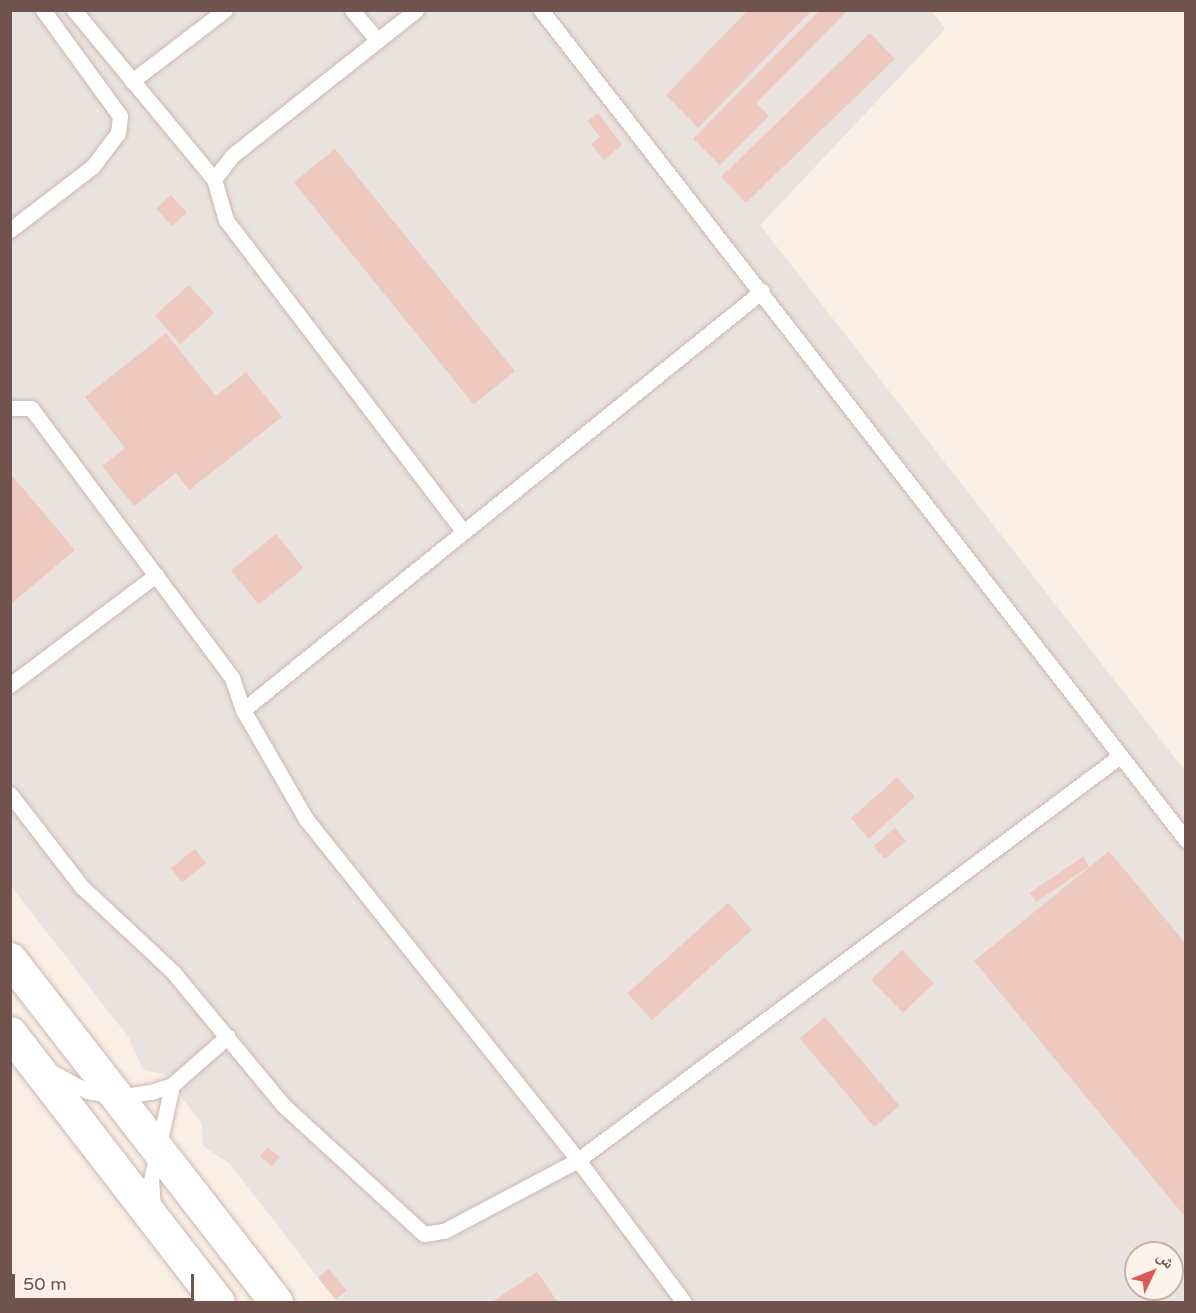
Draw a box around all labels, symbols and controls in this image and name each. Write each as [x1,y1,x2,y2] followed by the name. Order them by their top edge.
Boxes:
[1124,1241,1184,1301] north arrow
[1153,1247,1179,1273] text: ش
[15,1262,196,1300] scale bar
[23,1273,67,1295] text: 50 m

